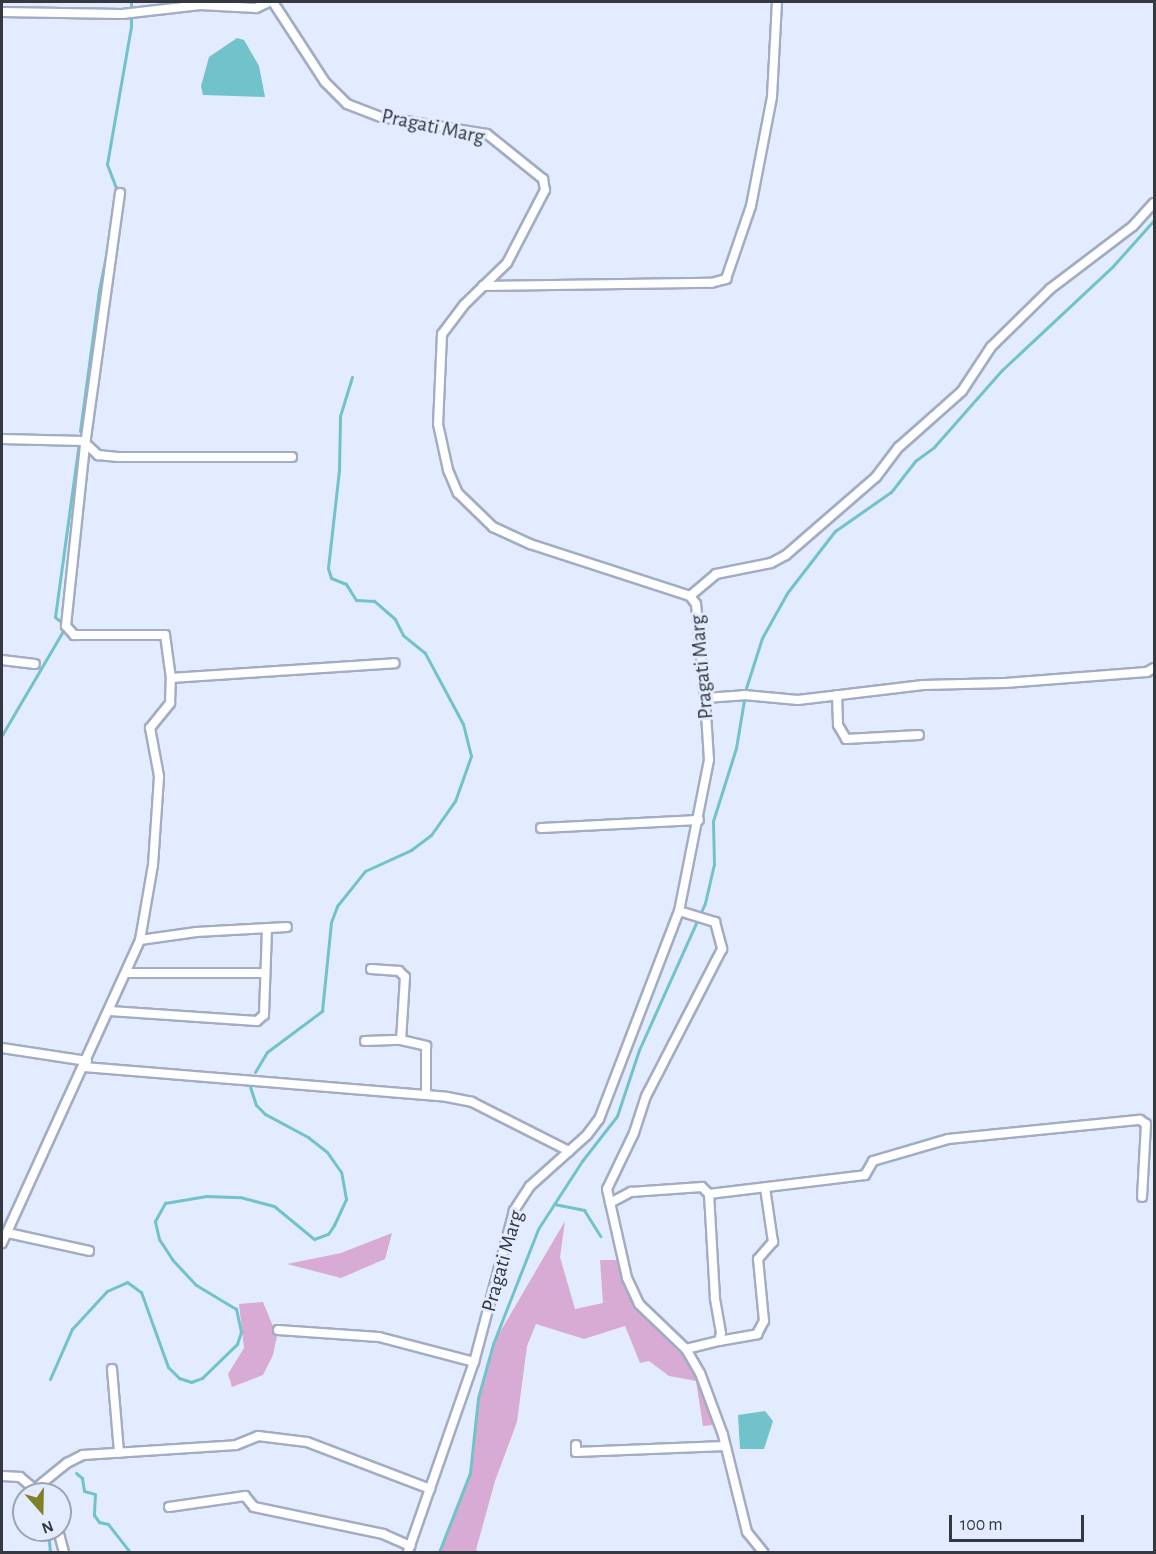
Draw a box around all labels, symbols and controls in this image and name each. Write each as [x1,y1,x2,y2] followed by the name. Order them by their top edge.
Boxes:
[379,104,487,150] street label: Pragati Marg
[685,614,719,720] street label: Pragati Marg
[476,1207,530,1315] street label: Pragati Marg
[12,1482,72,1542] north arrow
[952,1503,1087,1541] scale bar
[960,1516,1003,1534] text: 100 m
[40,1518,55,1536] text: N

